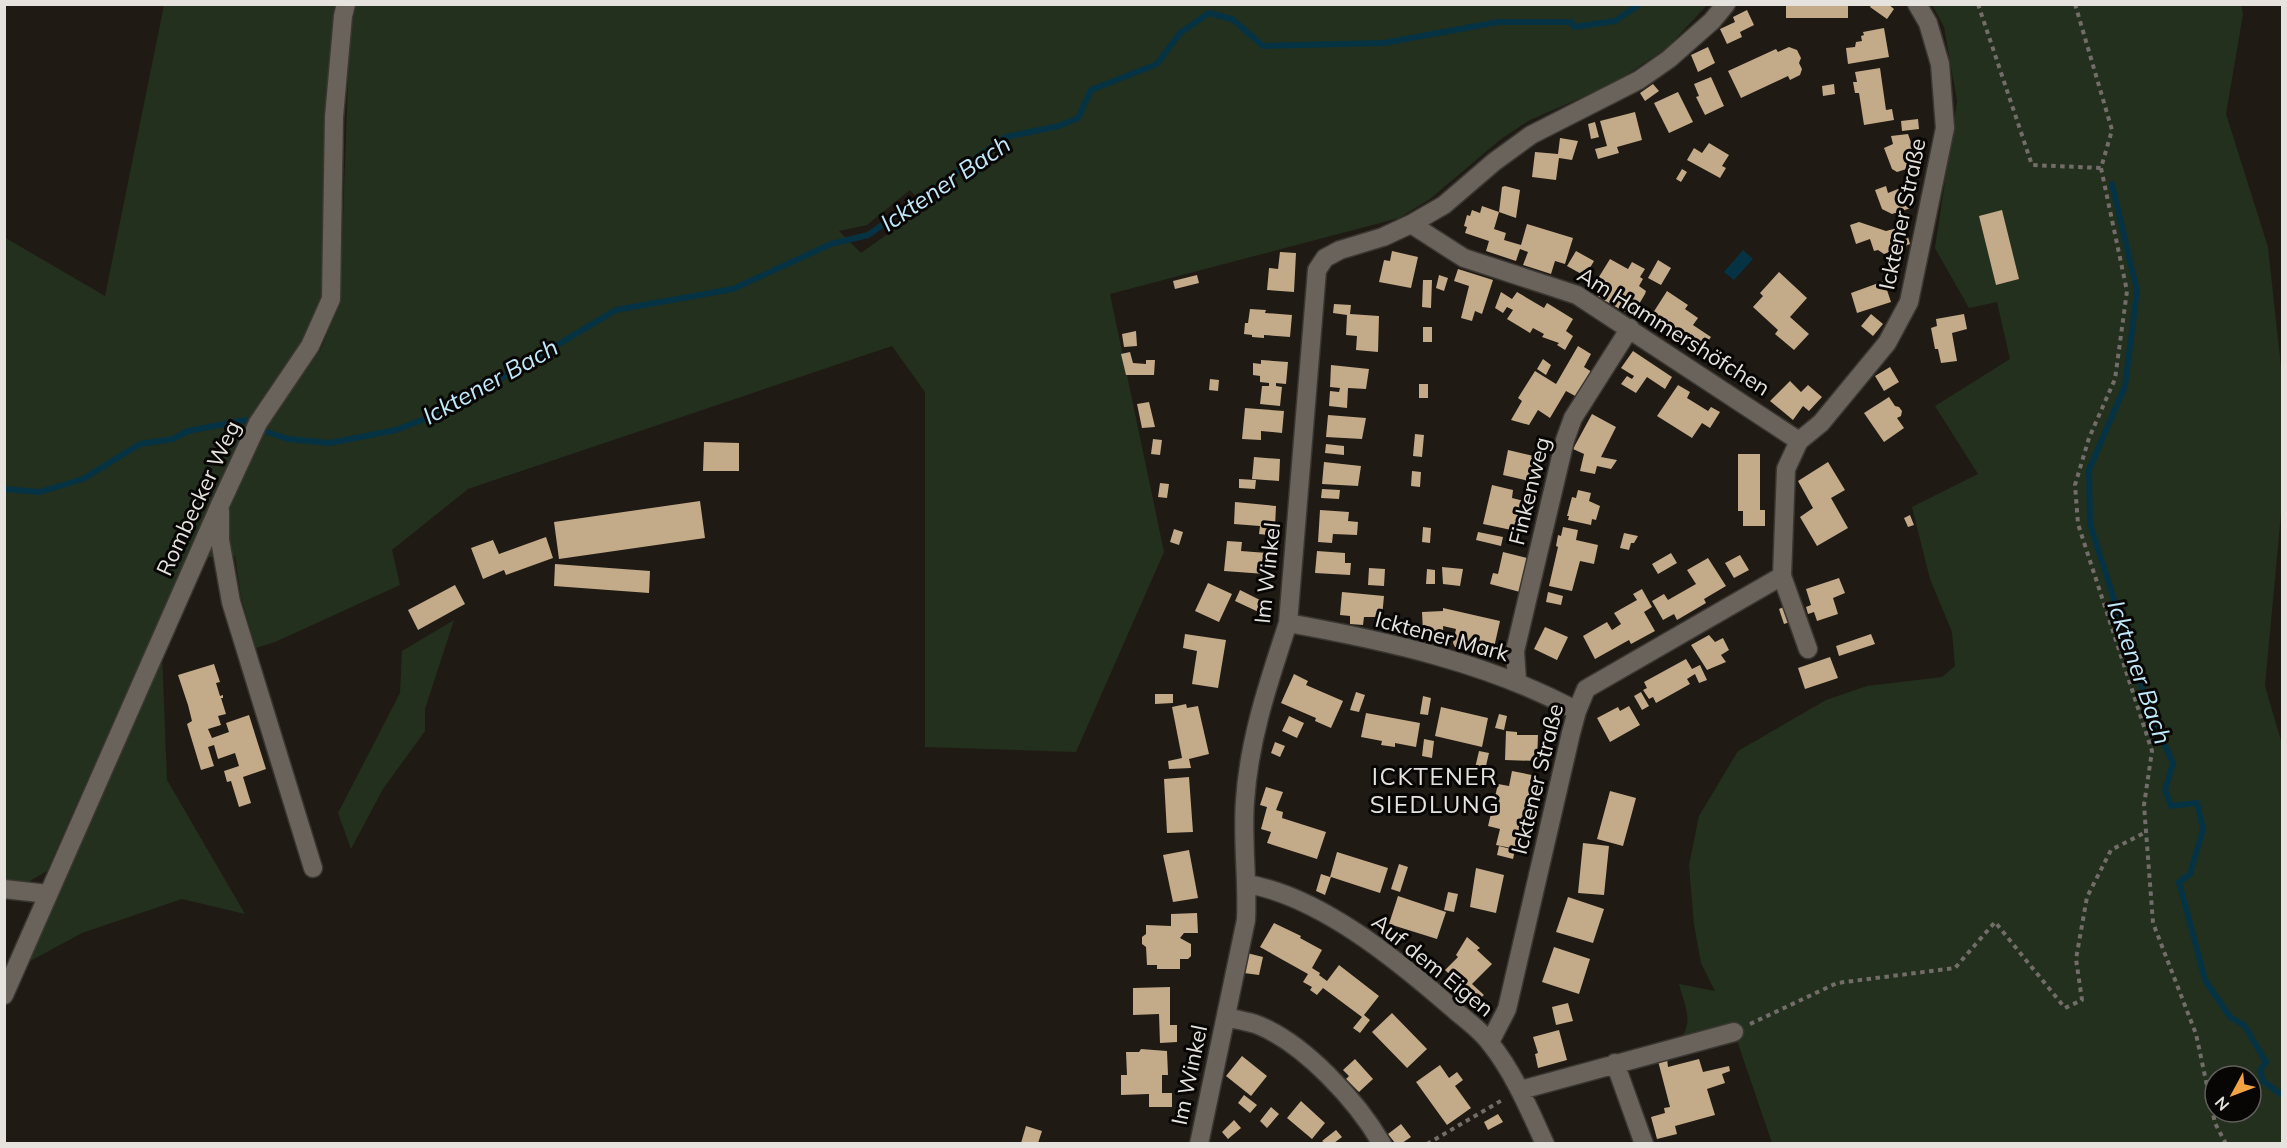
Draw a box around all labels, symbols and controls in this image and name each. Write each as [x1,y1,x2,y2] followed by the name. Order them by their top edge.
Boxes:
[874,129,1016,237] water label: Icktener Bach
[1872,136,1932,292] street label: Icktener Straße
[1573,260,1775,402] street label: Am Hammershöfchen
[417,331,563,431] water label: Icktener Bach
[150,416,246,580] street label: Rombecker Weg
[1502,434,1556,548] street label: Finkenweg
[1248,521,1286,625] street label: Im Winkel
[2101,596,2179,748] water label: Icktener Bach
[1372,605,1513,667] street label: Icktener Mark
[1505,701,1569,857] street label: Icktener Straße
[1370,761,1500,819] district label: ICKTENER SIEDLUNG
[1366,907,1500,1023] street label: Auf dem Eigen
[1165,1022,1213,1128] street label: Im Winkel
[2203,1064,2263,1124] north arrow
[2210,1093,2233,1115] text: N

